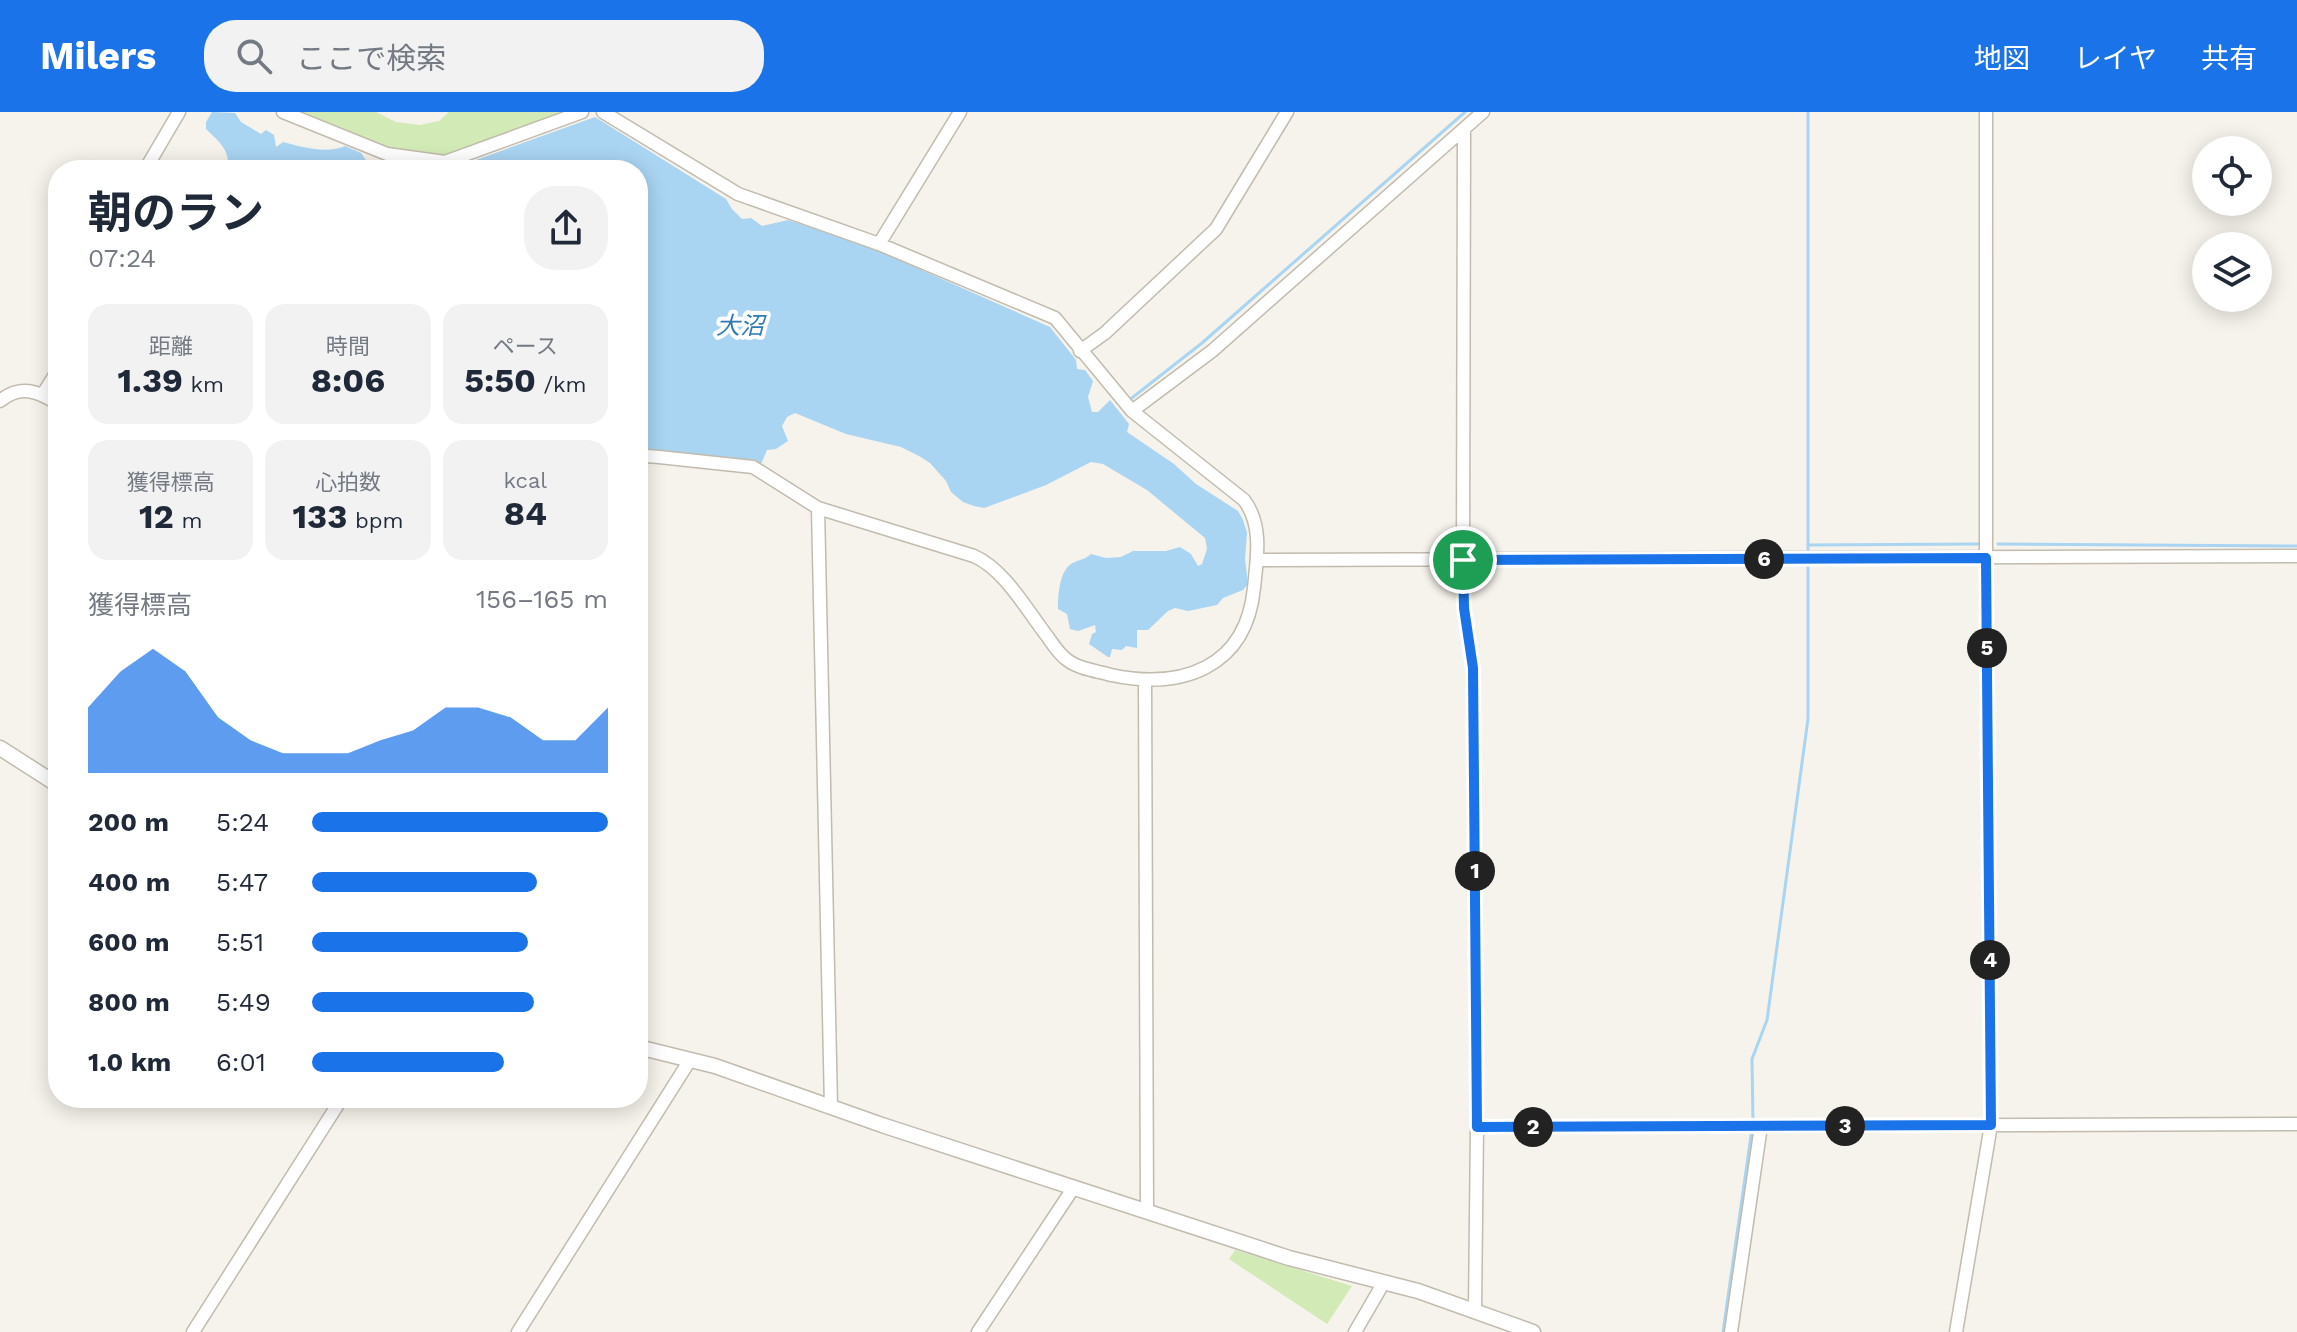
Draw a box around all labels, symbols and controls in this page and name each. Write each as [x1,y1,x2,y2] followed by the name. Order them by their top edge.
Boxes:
[204,20,764,92] search box
[40,34,156,78] text: Milers
[232,34,276,78] icon: search
[296,41,446,76] text: ここで検索
[1974,42,2030,75] text: 地図
[2074,42,2157,75] text: レイヤ
[2201,42,2257,75] text: 共有
[2192,136,2272,312] map controls
[2192,136,2272,216] button: locate
[524,186,608,270] button: share
[88,187,264,239] text: 朝のラン
[2192,232,2272,312] button: layers
[88,243,156,273] text: 07:24
[716,312,767,340] water label: 大沼
[149,334,193,359] text: 距離
[326,334,370,359] text: 時間
[493,334,558,359] text: ペース
[117,360,183,400] text: 1.39
[311,360,385,400] text: 8:06
[464,360,536,400] text: 5:50
[183,372,224,397] text: km
[536,372,587,397] text: /km
[504,468,547,493] text: kcal
[127,470,215,495] text: 獲得標高
[315,470,381,495] text: 心拍数
[504,493,547,533] text: 84
[139,496,174,536] text: 12
[292,496,347,536] text: 133
[174,508,202,533] text: m
[347,508,404,533] text: bpm
[1429,526,1497,594] pin
[1441,538,1485,582] icon: arrive
[1744,539,1784,579] pin: 6
[1757,546,1771,571] text: 6
[476,584,608,614] text: 156–165 m
[88,590,192,620] text: 獲得標高
[1967,628,2007,668] pin: 5
[1981,635,1993,660] text: 5
[88,807,169,837] text: 200 m
[216,807,269,837] text: 5:24
[1455,851,1495,891] pin: 1
[1470,858,1480,883] text: 1
[88,867,170,897] text: 400 m
[216,867,268,897] text: 5:47
[88,927,169,957] text: 600 m
[216,927,264,957] text: 5:51
[1970,940,2010,980] pin: 4
[1983,947,1997,972] text: 4
[88,987,170,1017] text: 800 m
[216,987,271,1017] text: 5:49
[88,1047,171,1077] text: 1.0 km
[216,1047,266,1077] text: 6:01
[1825,1106,1865,1146] pin: 3
[1513,1107,1553,1147] pin: 2
[1838,1113,1852,1138] text: 3
[1526,1114,1540,1139] text: 2

